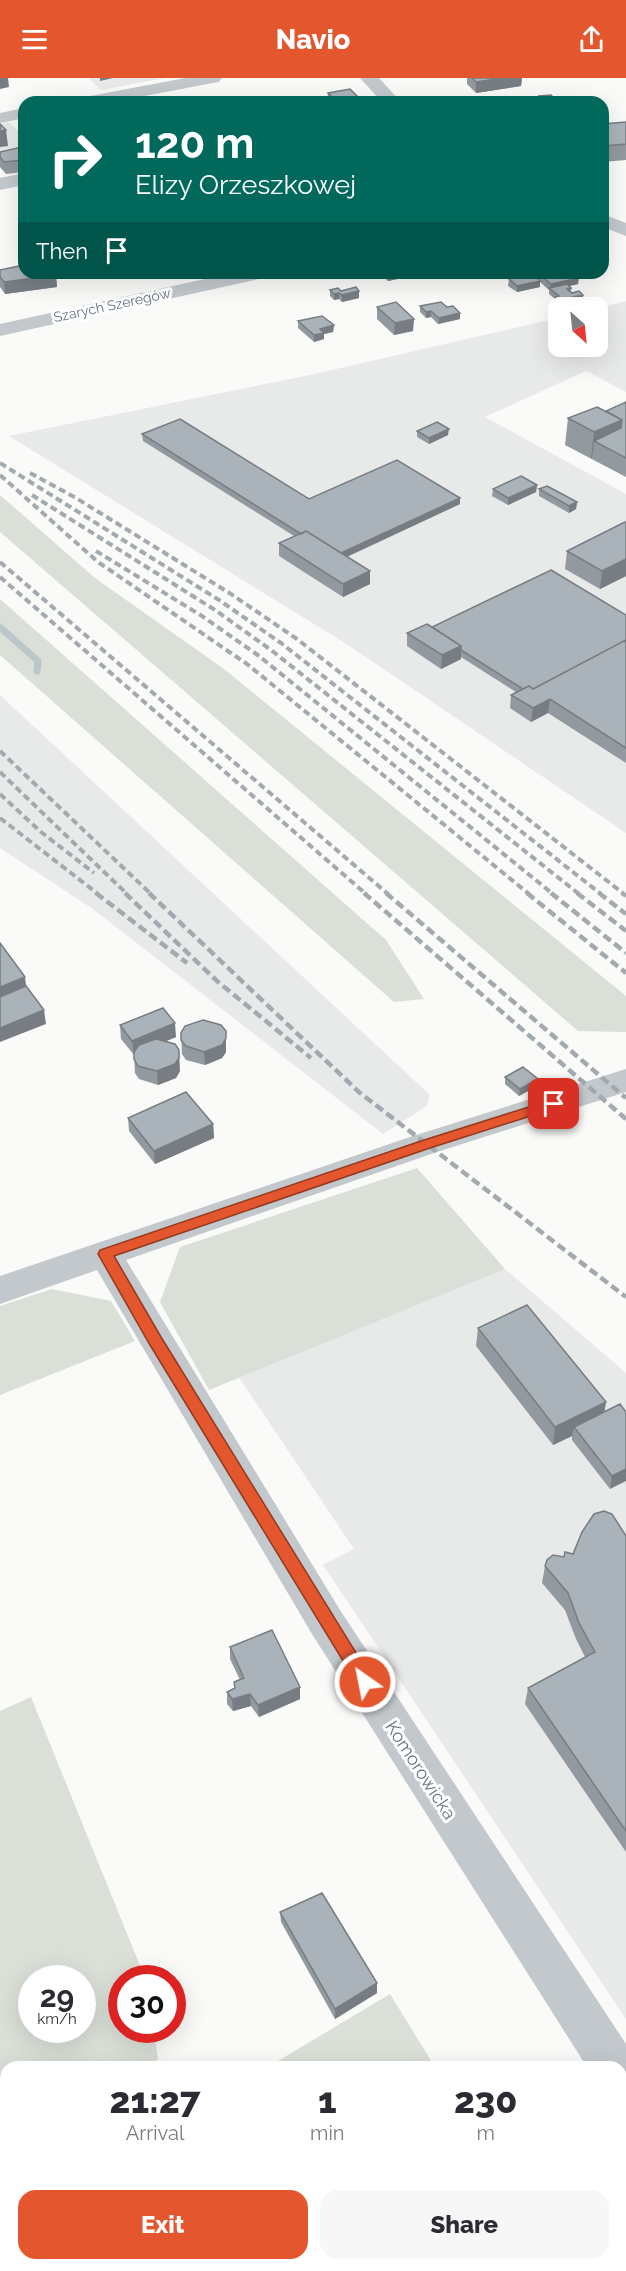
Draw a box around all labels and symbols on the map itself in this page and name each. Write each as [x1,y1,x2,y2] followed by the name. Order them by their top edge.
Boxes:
[52,285,173,325] street label: Szarych Szeregów
[548,297,608,357] north arrow
[528,1078,579,1129] pin
[333,1650,397,1714] position arrow
[381,1717,461,1823] street label: Komorowicka
[108,1965,186,2043] speed limit sign: 30

